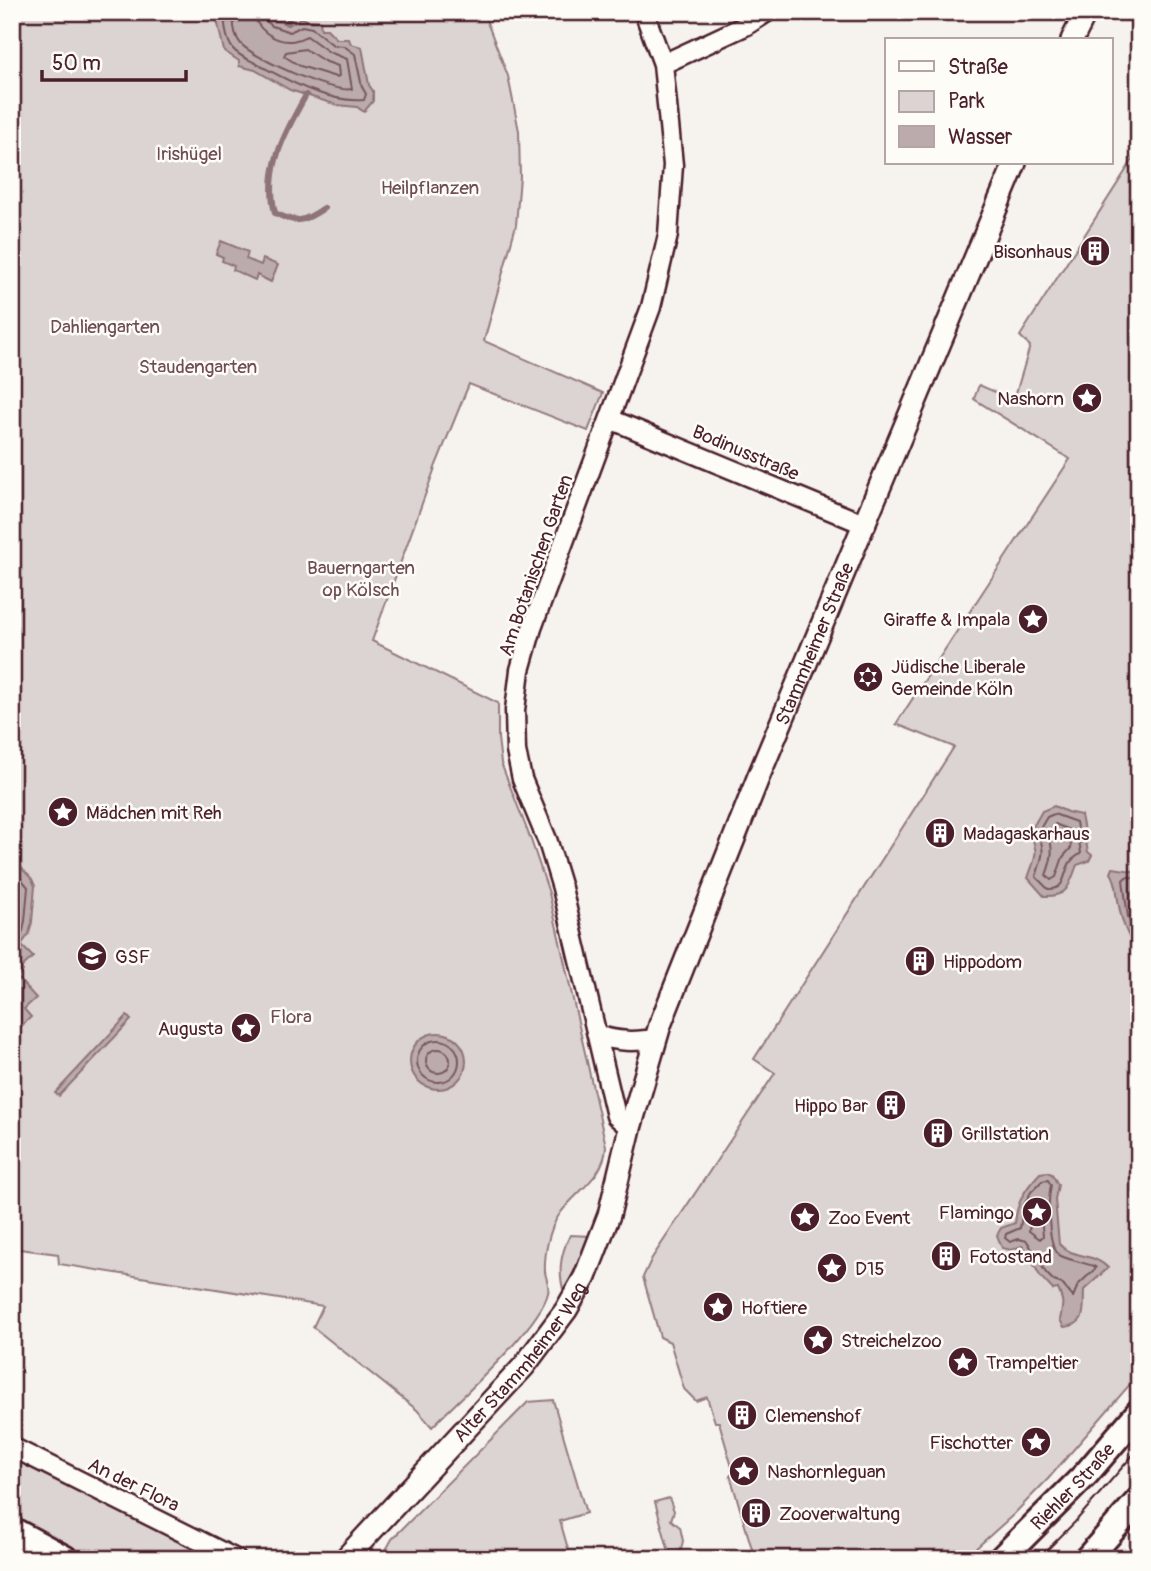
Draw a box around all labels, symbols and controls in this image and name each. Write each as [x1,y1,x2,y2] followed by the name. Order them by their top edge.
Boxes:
[42,38,186,82] scale bar
[885,38,1112,164] legend
[52,50,101,77] text: 50 m
[948,54,1008,81] text: Straße
[948,88,985,115] text: Park
[948,124,1013,151] text: Wasser
[156,142,222,166] park label: Irishügel
[381,176,479,200] park label: Heilpflanzen
[1078,234,1112,268] building icon: Bisonhaus
[993,240,1073,264] place label: Bisonhaus
[50,315,160,339] park label: Dahliengarten
[139,355,257,379] park label: Staudengarten
[1070,381,1104,415] place icon: Nashorn
[997,387,1064,411] place label: Nashorn
[689,420,803,486] street label: Bodinusstraße
[494,471,578,659] street label: Am Botanischen Garten
[307,556,415,602] park label: Bauerngarten op Kölsch
[770,559,860,729] street label: Stammheimer Straße
[1016,602,1050,636] place icon: Giraffe & Impala
[883,608,1010,632] place label: Giraffe & Impala
[891,655,1026,701] place label: Jüdische Liberale Gemeinde Köln
[851,660,885,694] synagogue icon: Jüdische Liberale Gemeinde Köln
[46,795,80,829] place icon: Mädchen mit Reh
[86,801,222,825] place label: Mädchen mit Reh
[923,816,957,850] building icon: Madagaskarhaus
[963,822,1090,846] place label: Madagaskarhaus
[75,939,109,973] school or university icon: GSF
[903,944,937,978] building icon: Hippodom
[115,945,150,969] place label: GSF
[943,950,1022,974] place label: Hippodom
[270,1005,312,1029] park label: Flora
[229,1011,263,1045] place icon: Augusta
[158,1017,223,1041] place label: Augusta
[874,1088,908,1122] building icon: Hippo Bar
[794,1094,868,1118] place label: Hippo Bar
[921,1116,955,1150] building icon: Grillstation
[961,1122,1049,1146] place label: Grillstation
[1020,1195,1054,1229] place icon: Flamingo
[788,1200,822,1234] place icon: Zoo Event
[939,1201,1014,1225] place label: Flamingo
[828,1206,911,1230] place label: Zoo Event
[929,1239,963,1273] building icon: Fotostand
[969,1245,1052,1269] place label: Fotostand
[815,1251,849,1285] place icon: D15
[855,1257,885,1281] place label: D15
[449,1278,593,1448] street label: Alter Stammheimer Weg
[701,1290,735,1324] place icon: Hoftiere
[741,1296,808,1320] place label: Hoftiere
[801,1323,835,1357] place icon: Streichelzoo
[841,1329,942,1353] place label: Streichelzoo
[946,1345,980,1379] place icon: Trampeltier
[986,1351,1079,1375] place label: Trampeltier
[725,1398,759,1432] building icon: Clemenshof
[765,1404,862,1428] place label: Clemenshof
[1019,1425,1053,1459] place icon: Fischotter
[929,1431,1013,1455] place label: Fischotter
[1026,1438,1121,1536] street label: Riehler Straße
[84,1452,183,1517] street label: An der Flora
[727,1454,761,1488] place icon: Nashornleguan
[767,1460,886,1484] place label: Nashornleguan
[739,1496,773,1530] building icon: Zooverwaltung
[779,1502,900,1526] place label: Zooverwaltung

